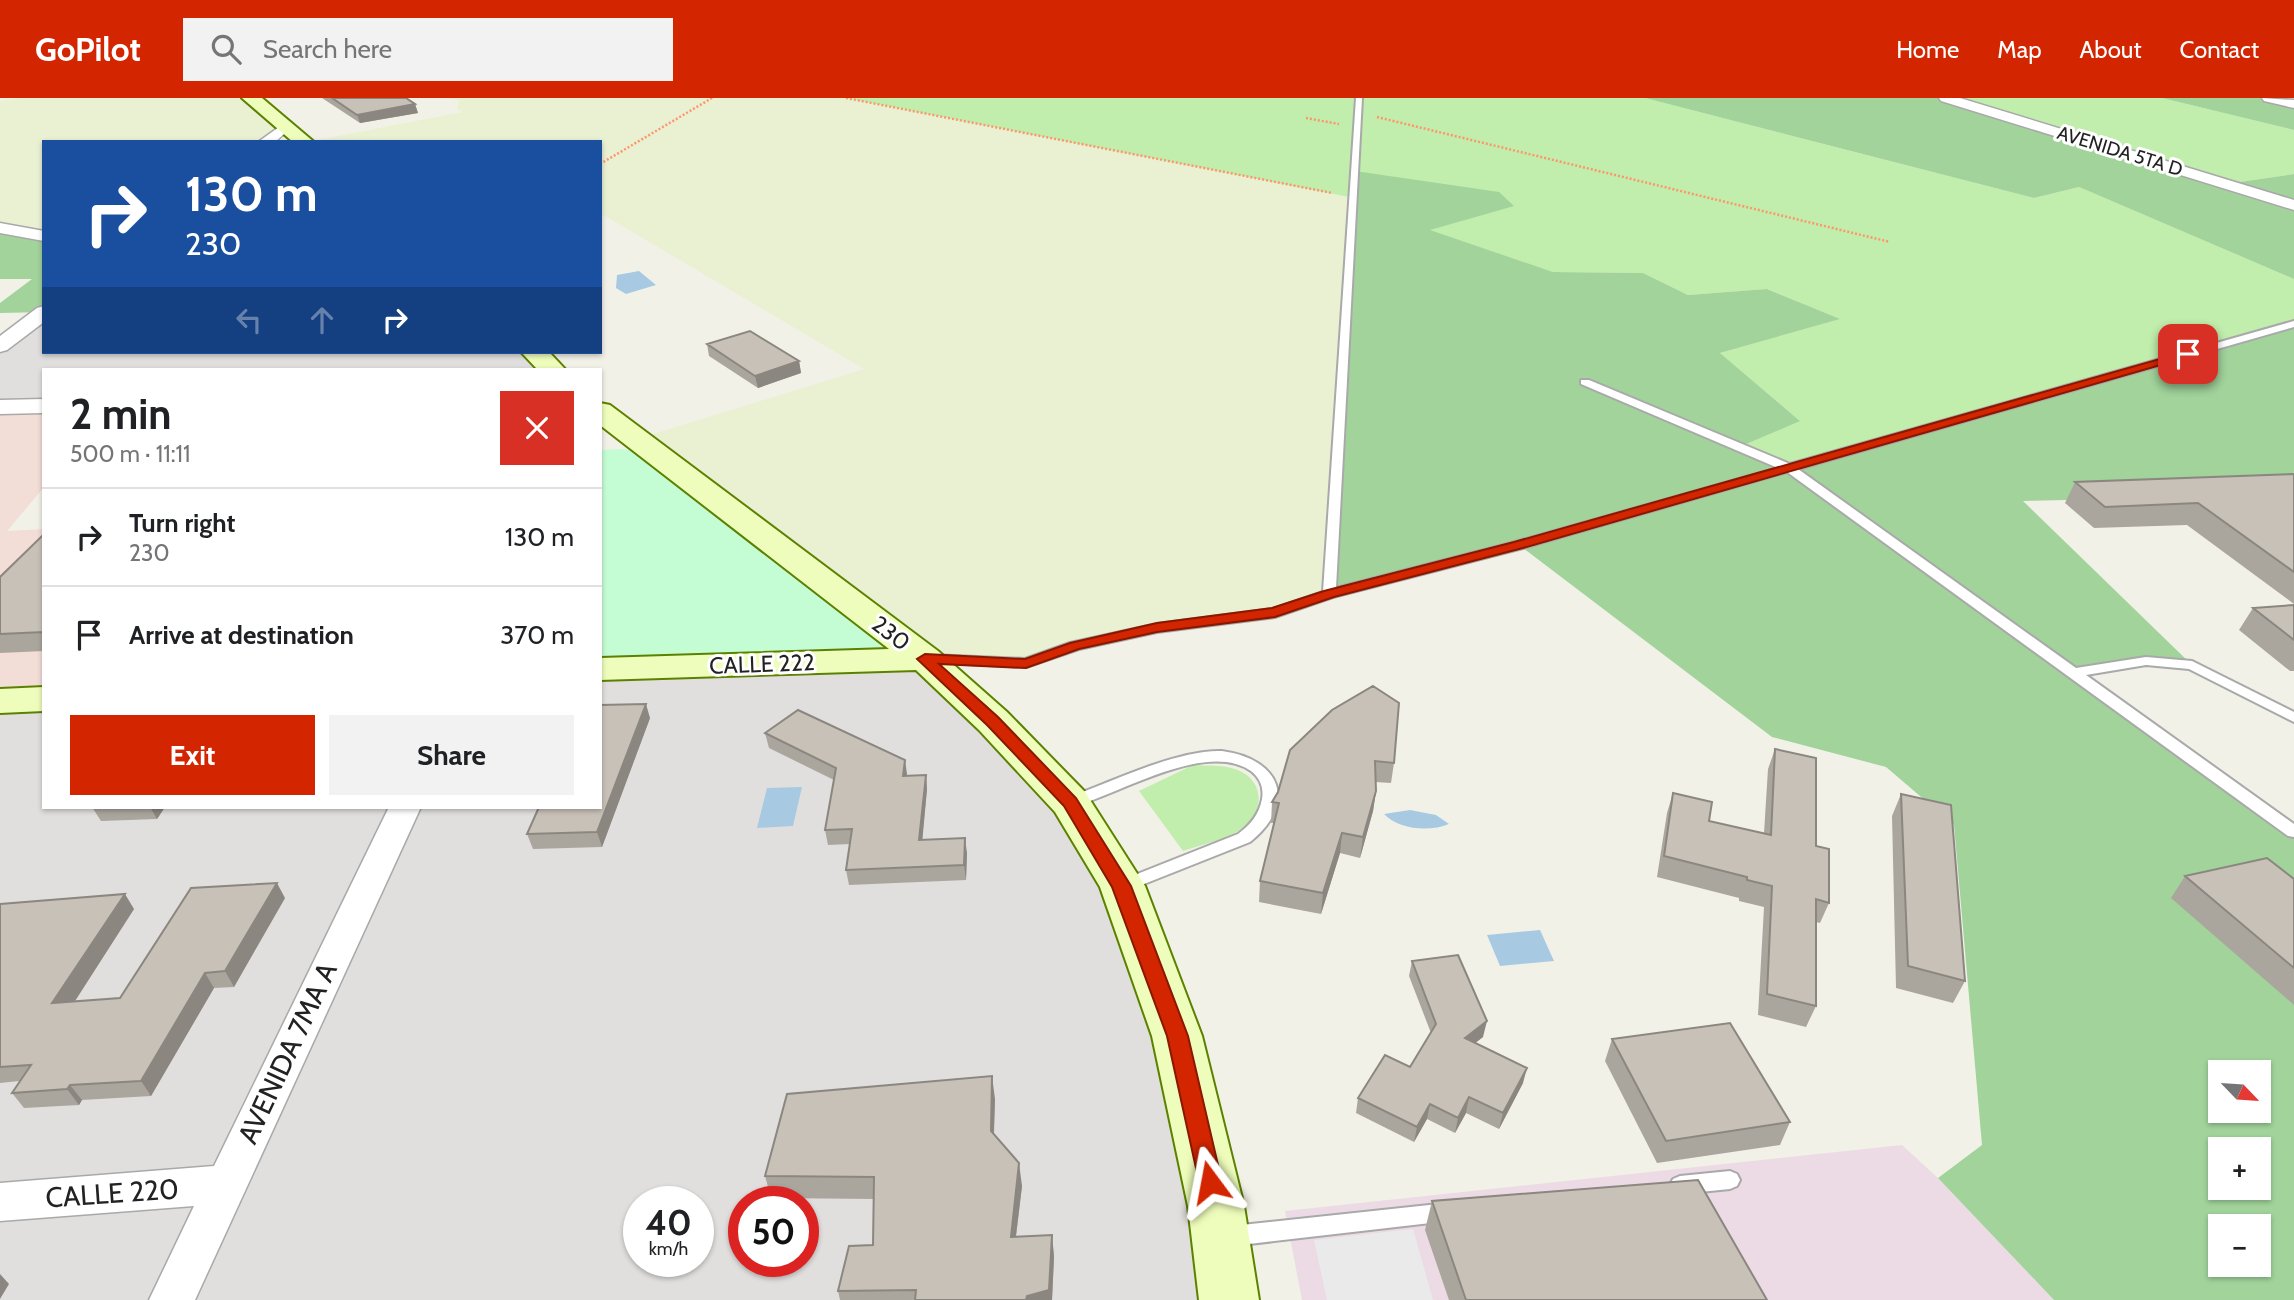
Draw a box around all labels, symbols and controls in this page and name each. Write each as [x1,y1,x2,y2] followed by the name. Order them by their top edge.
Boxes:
[183,18,673,81] search box
[35,29,141,69] text: GoPilot
[207,30,245,68] icon: search
[263,33,392,65] text: Search here
[1896,35,1959,64] text: Home
[1997,35,2042,64] text: Map
[2080,35,2142,64] text: About
[2180,35,2259,64] text: Contact
[2055,121,2186,181] street label: AVENIDA 5TA D
[185,164,318,223] text: 130 m
[70,168,161,259] icon: right
[185,224,241,263] text: 230
[230,301,268,339] icon: left
[303,301,341,339] icon: ahead
[376,301,414,339] icon: right
[2158,324,2218,384] pin
[2169,335,2207,373] icon: arrive
[70,388,171,440] text: 2 min
[500,391,574,465] button: close
[70,440,191,468] text: 500 m · 11:11
[129,507,235,539] text: Turn right
[70,518,108,556] icon: right
[505,521,574,553] text: 130 m
[129,539,170,567] text: 230
[866,610,916,656] street label: 230
[70,616,108,654] icon: arrive
[129,619,354,651] text: Arrive at destination
[500,619,574,651] text: 370 m
[709,648,815,680] street label: CALLE 222
[70,715,315,795] button: Exit
[329,715,574,795] button: Share
[230,956,344,1149] street label: AVENIDA 7MA A
[2208,1060,2272,1124] north arrow
[2208,1060,2271,1277] map controls
[2208,1137,2271,1200] button: +
[1173,1145,1247,1219] position arrow
[44,1171,180,1215] street label: CALLE 220
[728,1186,819,1277] speed limit sign: 50
[645,1201,692,1244] text: 40
[2208,1214,2271,1277] button: −
[649,1238,688,1260] text: km/h

